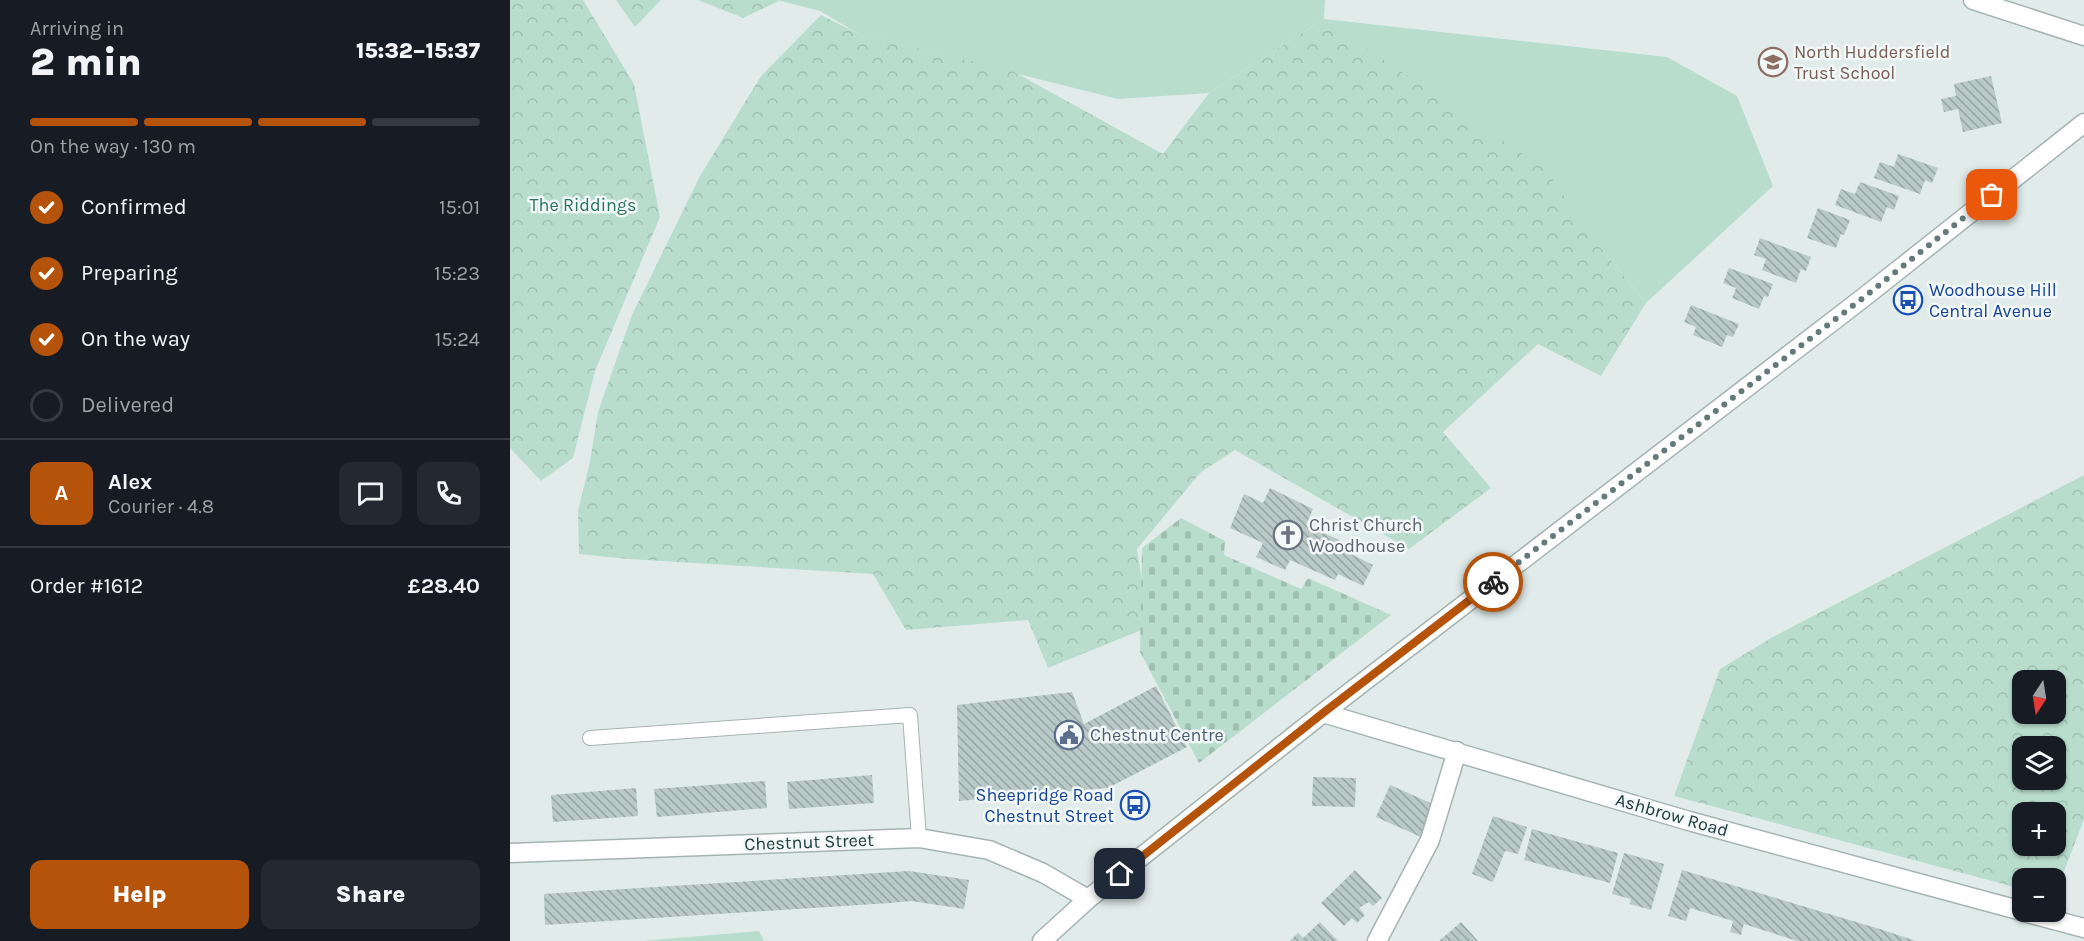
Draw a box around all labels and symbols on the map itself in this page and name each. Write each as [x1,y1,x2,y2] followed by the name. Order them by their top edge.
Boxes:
[1794,41,1951,84] place label: North Huddersfield Trust School
[1757,46,1789,78] school or university icon: North Huddersfield Trust School
[1966,169,2017,220] pin
[530,194,636,216] park label: The Riddings
[1929,279,2057,322] place label: Woodhouse Hill Central Avenue
[1892,284,1924,316] bus stop icon: Woodhouse Hill Central Avenue
[1309,514,1423,557] place label: Christ Church Woodhouse
[1272,519,1304,551] church icon: Christ Church Woodhouse
[1463,552,1523,612] courier
[2012,670,2066,724] north arrow
[1053,719,1085,751] public building icon: Chestnut Centre
[1090,724,1224,746] place label: Chestnut Centre
[976,784,1114,827] place label: Sheepridge Road Chestnut Street
[1613,788,1731,842] street label: Ashbrow Road
[1119,789,1151,821] bus stop icon: Sheepridge Road Chestnut Street
[744,829,874,855] street label: Chestnut Street
[1094,848,1145,899] pin

